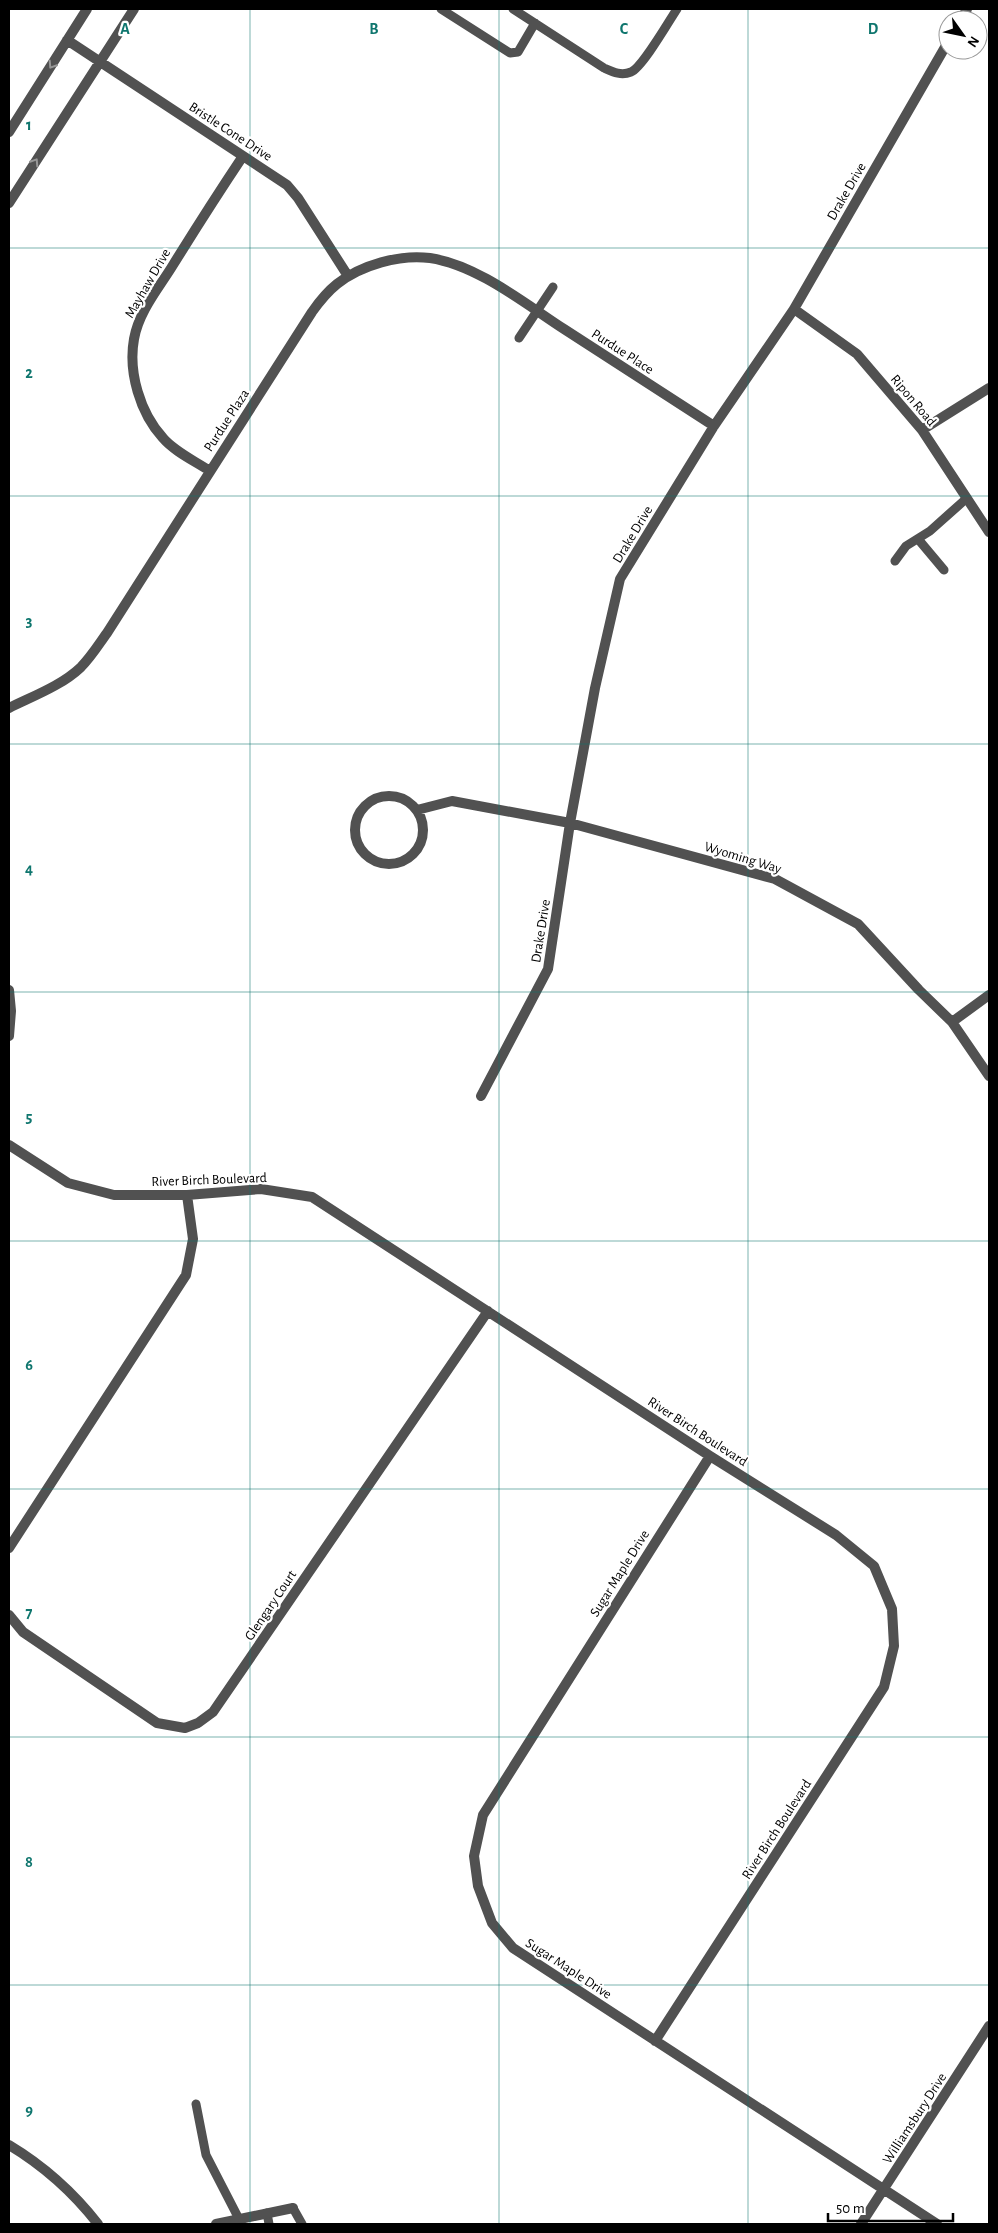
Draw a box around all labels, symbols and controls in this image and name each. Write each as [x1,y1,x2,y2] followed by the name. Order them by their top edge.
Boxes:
[938,10,988,60] north arrow
[120,21,130,37] text: A
[369,21,379,37] text: B
[620,21,629,37] text: C
[868,21,879,37] text: D
[965,34,982,49] text: N
[48,59,58,68] one-way arrow
[186,100,275,164] street label: Bristle Cone Drive
[26,117,32,133] text: 1
[29,158,38,168] one-way arrow
[825,160,869,223] street label: Drake Drive
[122,246,173,321] street label: Mayhaw Drive
[589,327,656,377] street label: Purdue Place
[25,365,33,381] text: 2
[888,372,939,429] street label: Ripon Road
[202,386,252,454] street label: Purdue Plaza
[610,504,655,566] street label: Drake Drive
[26,613,33,629] text: 3
[703,840,783,876] street label: Wyoming Way
[25,861,33,877] text: 4
[529,898,553,964] street label: Drake Drive
[26,1109,33,1125] text: 5
[151,1171,267,1189] street label: River Birch Boulevard
[25,1357,33,1373] text: 6
[645,1394,750,1469] street label: River Birch Boulevard
[588,1528,652,1619] street label: Sugar Maple Drive
[242,1568,300,1643] street label: Glengary Court
[26,1605,33,1621] text: 7
[739,1777,814,1882] street label: River Birch Boulevard
[25,1854,33,1870] text: 8
[523,1936,614,2002] street label: Sugar Maple Drive
[880,2071,949,2166] street label: Williamsbury Drive
[25,2102,33,2118] text: 9
[828,2190,953,2222] scale bar
[836,2201,865,2216] text: 50 m

